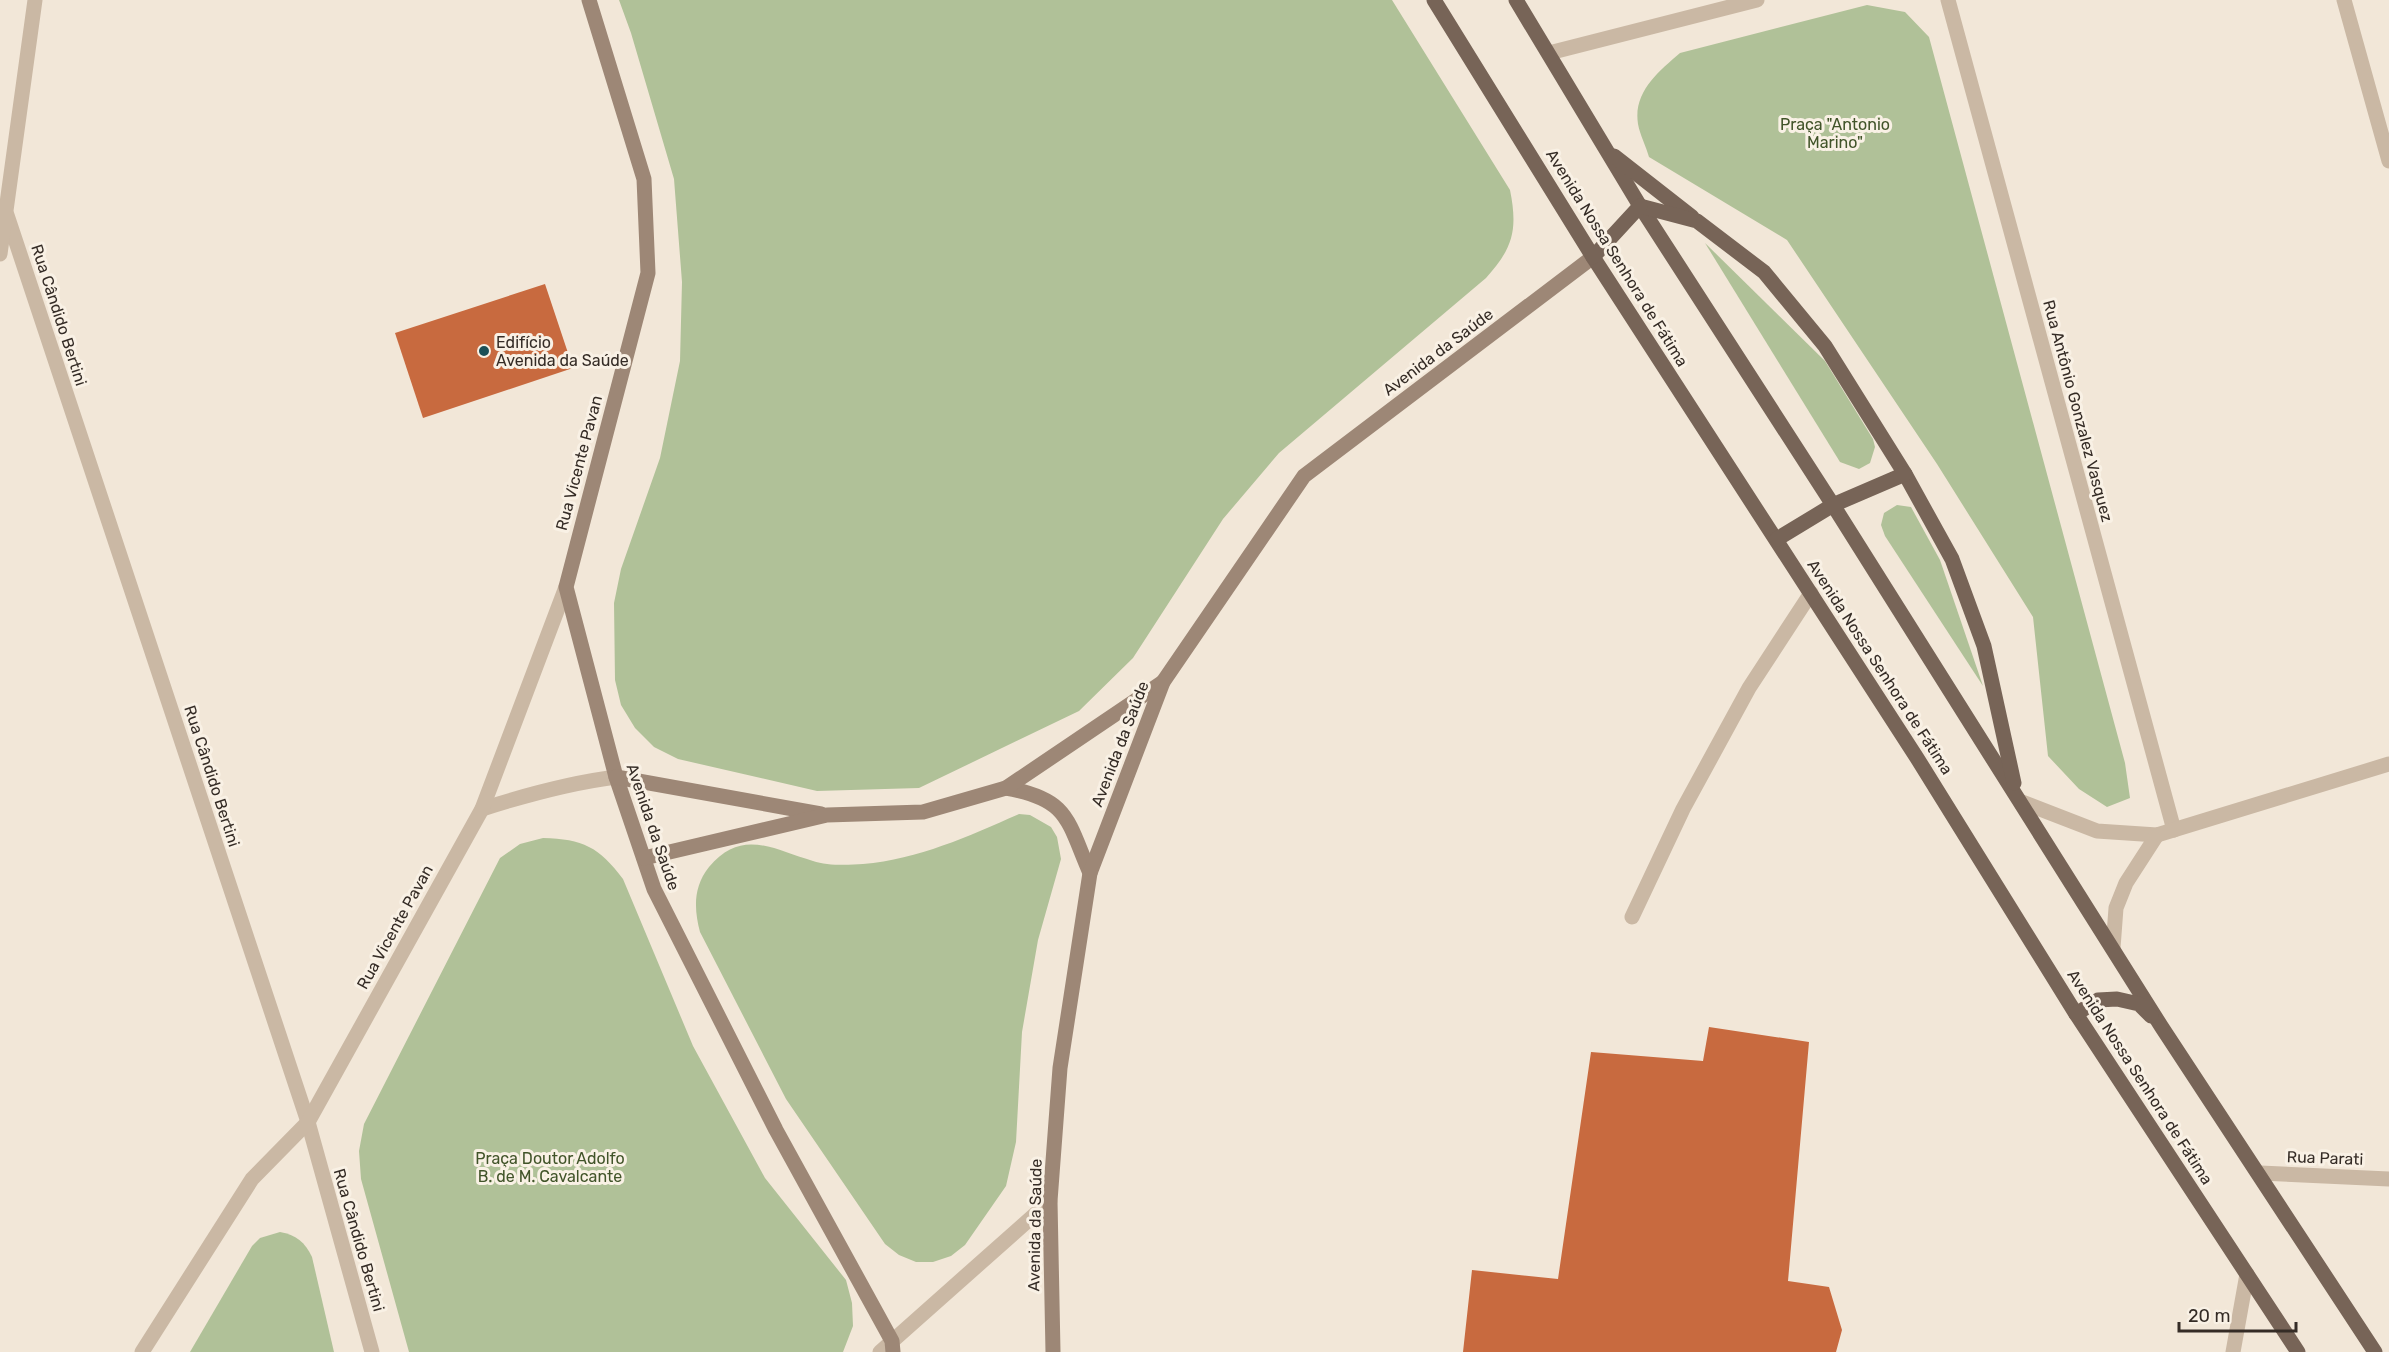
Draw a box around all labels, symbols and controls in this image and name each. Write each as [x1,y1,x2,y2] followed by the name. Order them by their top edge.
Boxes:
[1780,115,1890,152] park label: Praça "Antonio Marino"
[1542,146,1692,370] street label: Avenida Nossa Senhora de Fátima
[27,242,91,388] street label: Rua Cândido Bertini
[2039,298,2117,524] street label: Rua Antônio Gonzalez Vasquez
[1379,304,1497,400] street label: Avenida da Saúde
[496,333,629,370] place label: Edifício Avenida da Saúde
[477,344,491,358] marker: Edifício Avenida da Saúde
[552,393,606,533] street label: Rua Vicente Pavan
[1803,556,1957,778] street label: Avenida Nossa Senhora de Fátima
[1087,679,1153,809] street label: Avenida da Saúde
[180,703,244,849] street label: Rua Cândido Bertini
[622,761,684,893] street label: Avenida da Saúde
[353,862,437,992] street label: Rua Vicente Pavan
[2063,966,2217,1188] street label: Avenida Nossa Senhora de Fátima
[2286,1147,2364,1169] street label: Rua Parati
[475,1149,625,1186] park label: Praça Doutor Adolfo B. de M. Cavalcante
[1024,1158,1046,1292] street label: Avenida da Saúde
[330,1166,388,1314] street label: Rua Cândido Bertini
[2179,1295,2296,1333] scale bar
[2188,1305,2230,1327] text: 20 m

